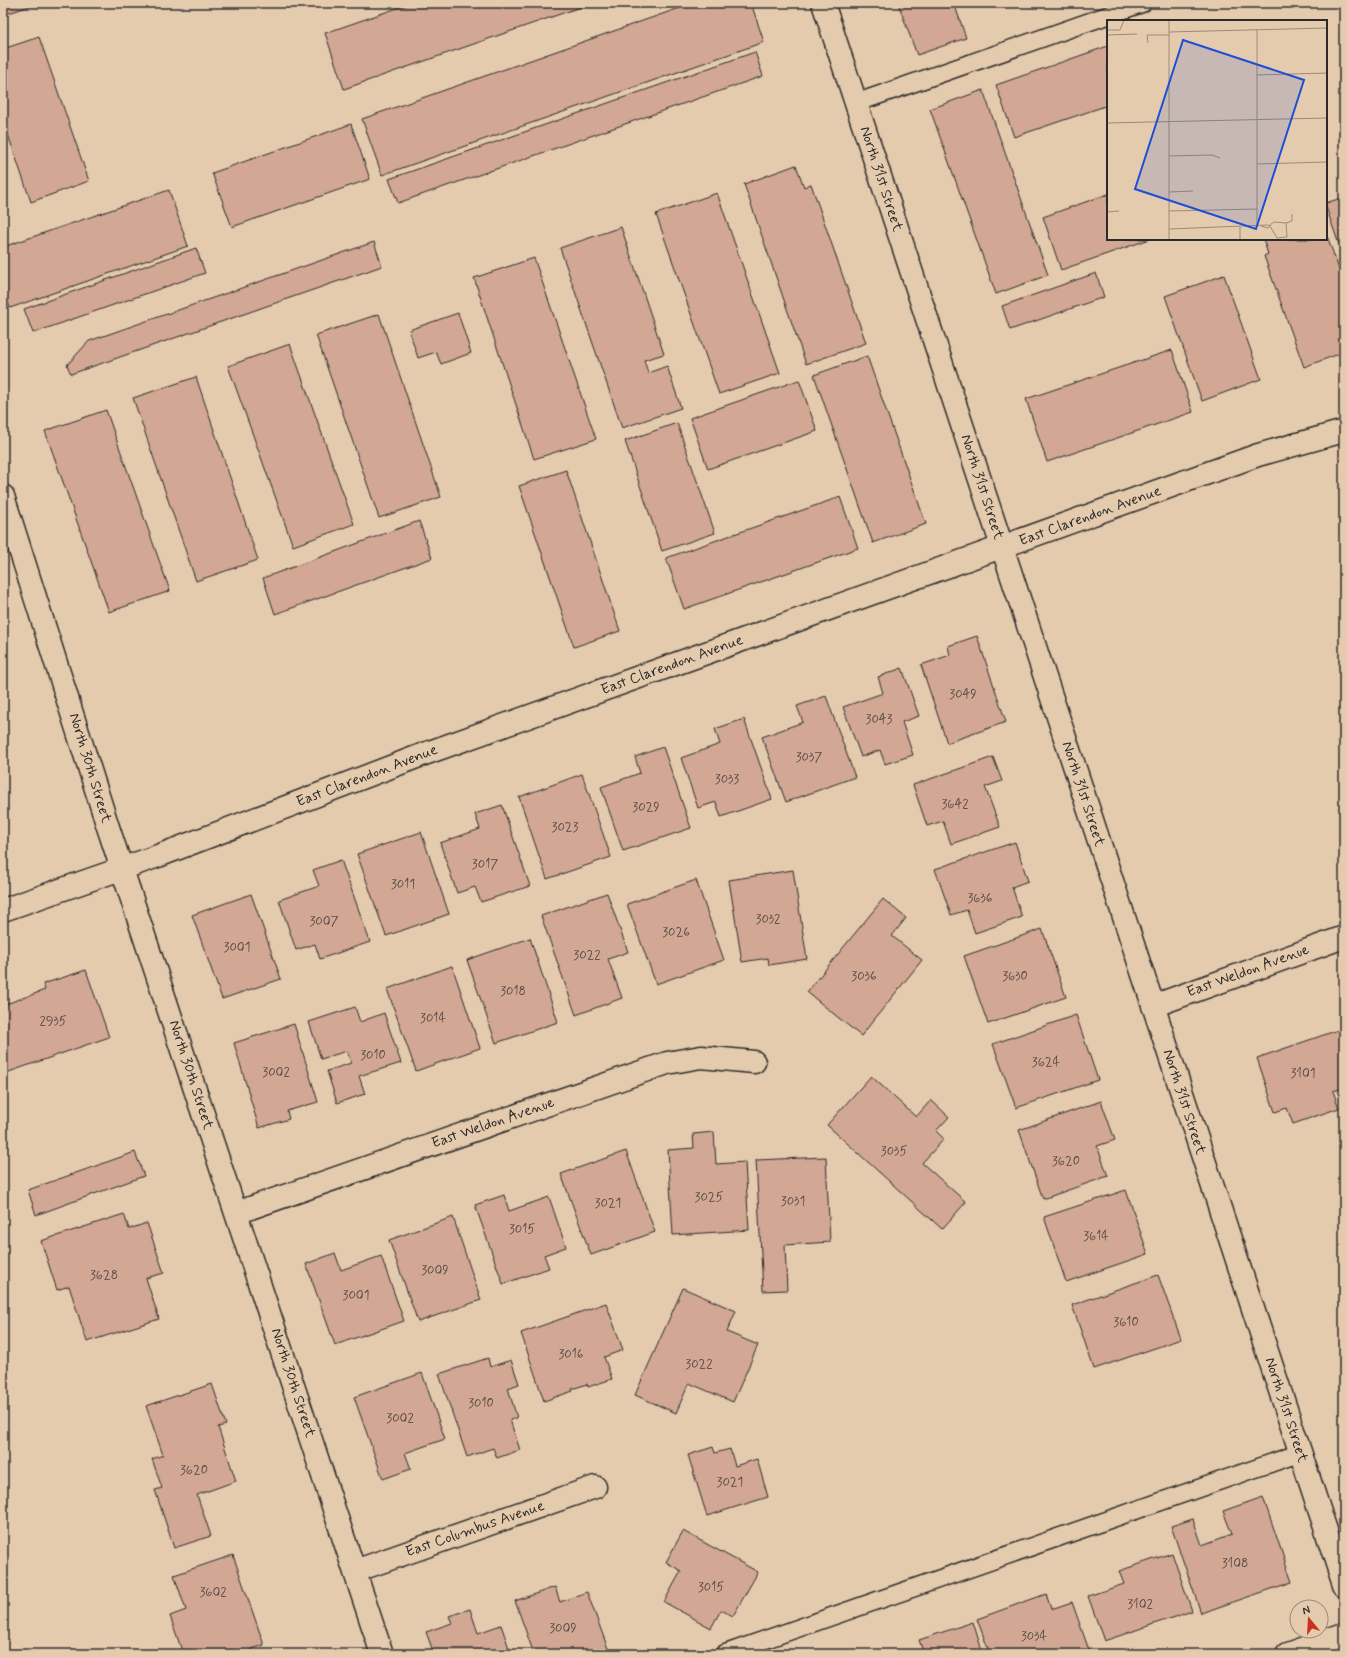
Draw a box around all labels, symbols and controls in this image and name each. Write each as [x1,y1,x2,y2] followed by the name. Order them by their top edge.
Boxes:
[1107,20,1327,240] inset map
[855,124,907,234] street label: North 31st Street
[956,432,1008,542] street label: North 31st Street
[1016,481,1164,551] street label: East Clarendon Avenue
[598,630,746,700] street label: East Clarendon Avenue
[949,686,977,703] house number: 3049
[64,711,116,826] street label: North 30th Street
[866,711,893,728] house number: 3043
[1057,739,1109,849] street label: North 31st Street
[293,740,441,812] street label: East Clarendon Avenue
[796,749,822,766] house number: 3037
[715,771,739,788] house number: 3033
[941,796,969,813] house number: 3642
[632,799,660,816] house number: 3029
[552,819,579,836] house number: 3023
[472,856,498,873] house number: 3017
[391,876,415,893] house number: 3011
[967,890,993,907] house number: 3636
[756,911,781,928] house number: 3032
[309,913,339,930] house number: 3007
[662,924,690,941] house number: 3026
[224,939,250,956] house number: 3001
[1184,940,1312,1002] street label: East Weldon Avenue
[573,947,601,964] house number: 3022
[851,968,877,985] house number: 3036
[1002,968,1028,985] house number: 3630
[500,983,526,1000] house number: 3018
[420,1010,446,1027] house number: 3014
[39,1013,67,1030] house number: 2935
[164,1018,218,1132] street label: North 30th Street
[360,1047,386,1064] house number: 3010
[1158,1047,1210,1157] street label: North 31st Street
[1032,1054,1061,1071] house number: 3624
[262,1064,290,1081] house number: 3002
[1290,1065,1316,1082] house number: 3101
[429,1093,557,1153] street label: East Weldon Avenue
[881,1143,907,1160] house number: 3035
[1052,1153,1080,1170] house number: 3620
[695,1189,724,1206] house number: 3025
[781,1193,805,1210] house number: 3031
[595,1195,621,1212] house number: 3021
[509,1221,535,1238] house number: 3015
[1083,1228,1109,1245] house number: 3614
[421,1262,449,1279] house number: 3009
[90,1267,118,1284] house number: 3628
[343,1287,369,1304] house number: 3001
[1113,1314,1139,1331] house number: 3610
[266,1326,320,1440] street label: North 30th Street
[558,1346,584,1363] house number: 3016
[1260,1355,1312,1465] street label: North 31st Street
[685,1356,713,1373] house number: 3022
[468,1395,494,1412] house number: 3010
[386,1410,414,1427] house number: 3002
[180,1462,208,1479] house number: 3620
[717,1474,743,1491] house number: 3021
[403,1496,547,1562] street label: East Columbus Avenue
[1222,1555,1248,1572] house number: 3108
[698,1579,724,1596] house number: 3015
[199,1584,227,1601] house number: 3602
[1127,1596,1153,1613] house number: 3102
[1289,1599,1329,1639] north arrow
[1301,1603,1312,1618] text: N
[549,1620,577,1637] house number: 3009
[1021,1628,1048,1645] house number: 3034

